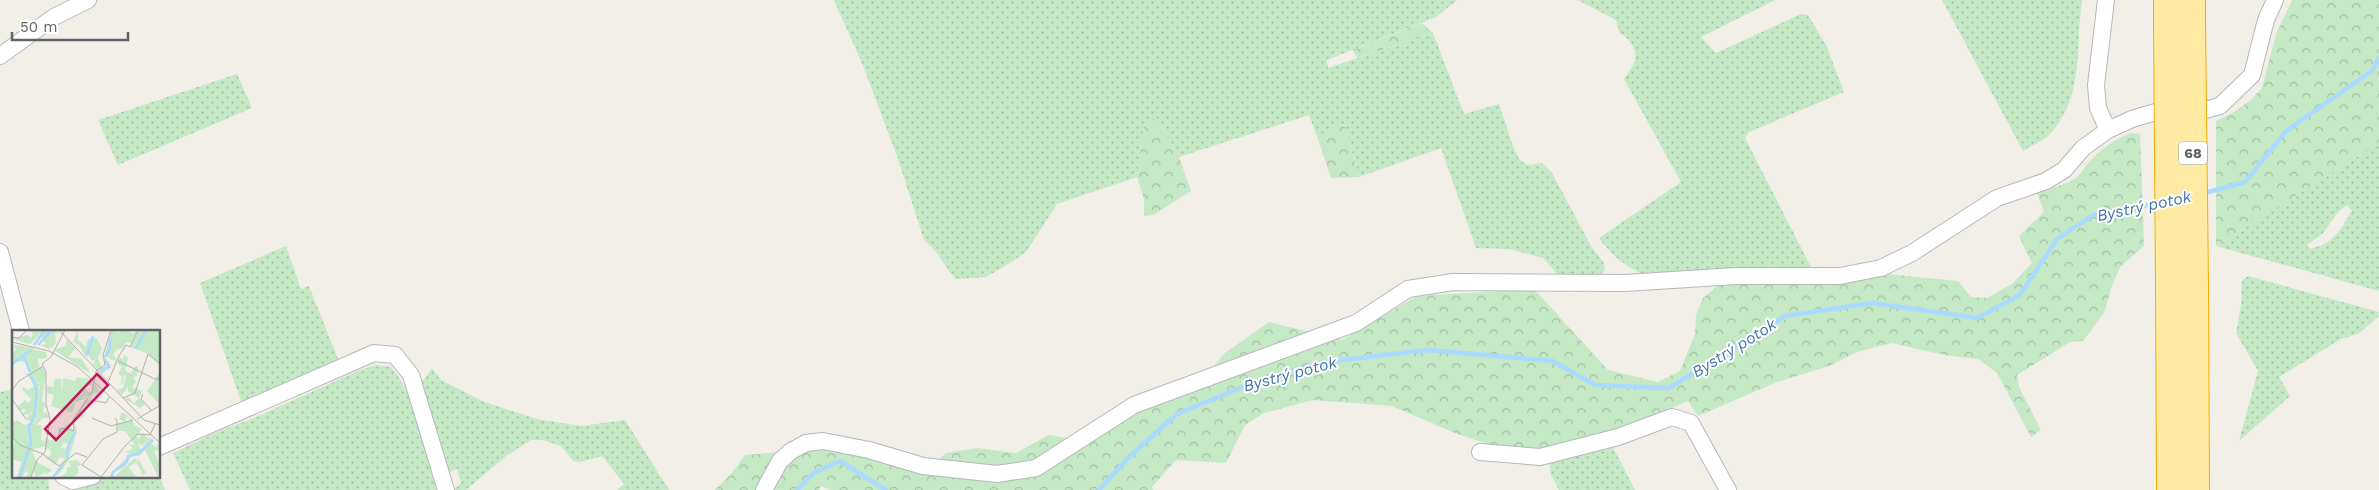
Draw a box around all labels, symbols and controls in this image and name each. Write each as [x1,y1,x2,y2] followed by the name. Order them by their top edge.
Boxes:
[12,10,129,42] scale bar
[20,18,57,36] text: 50 m
[2179,142,2207,164] road number: 68
[2095,186,2194,225] water label: Bystrý potok
[1688,314,1781,382] water label: Bystrý potok
[12,330,160,478] inset map
[1241,352,1340,396] water label: Bystrý potok

